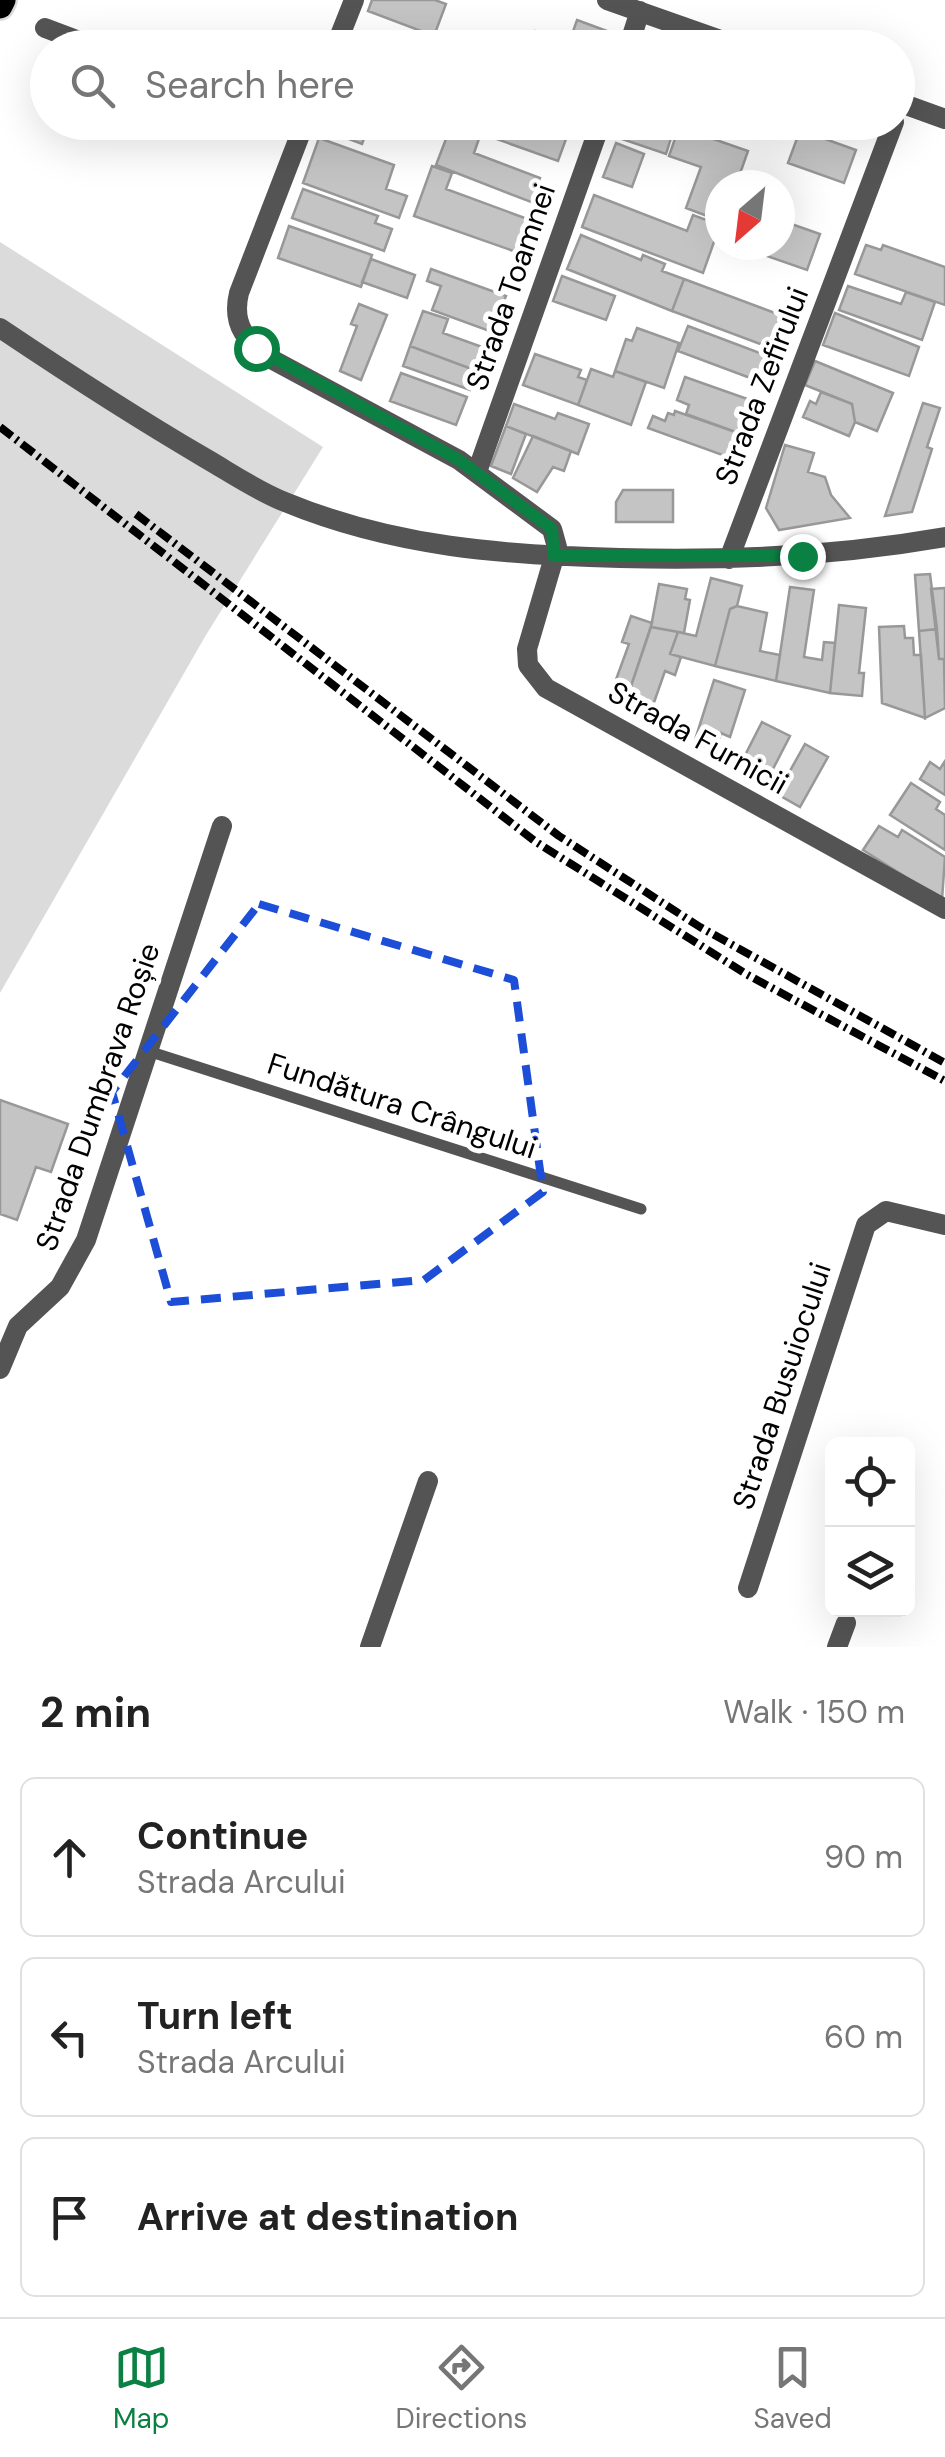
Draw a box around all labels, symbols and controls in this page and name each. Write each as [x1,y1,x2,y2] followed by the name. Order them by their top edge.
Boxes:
[30,30,915,140] search box
[65,58,120,113] icon: search
[145,60,355,110] text: Search here
[705,170,795,260] north arrow
[457,178,564,395] street label: Strada Toamnei
[706,281,817,490] street label: Strada Zefirului
[234,326,280,372] route start
[780,534,826,580] route end
[601,672,795,803] street label: Strada Furnicii
[26,938,169,1256] street label: Strada Dumbrava Roșie
[263,1044,542,1167] street label: Fundătura Crângului
[723,1257,840,1514] street label: Strada Busuiocului
[825,1437,915,1617] map controls
[825,1437,915,1527] button: locate
[825,1527,915,1617] button: layers
[40,1685,151,1740] text: 2 min
[723,1691,905,1733] text: Walk · 150 m
[137,1811,308,1861] text: Continue
[42,1830,97,1885] icon: ahead
[824,1836,903,1878] text: 90 m
[137,1861,346,1903] text: Strada Arcului
[137,1991,293,2041] text: Turn left
[42,2010,97,2065] icon: left
[824,2016,903,2058] text: 60 m
[137,2041,346,2083] text: Strada Arcului
[42,2190,97,2245] icon: arrive
[137,2192,519,2242] text: Arrive at destination
[113,2340,169,2437] tab: Map
[396,2340,527,2437] tab: Directions
[753,2340,832,2437] tab: Saved

